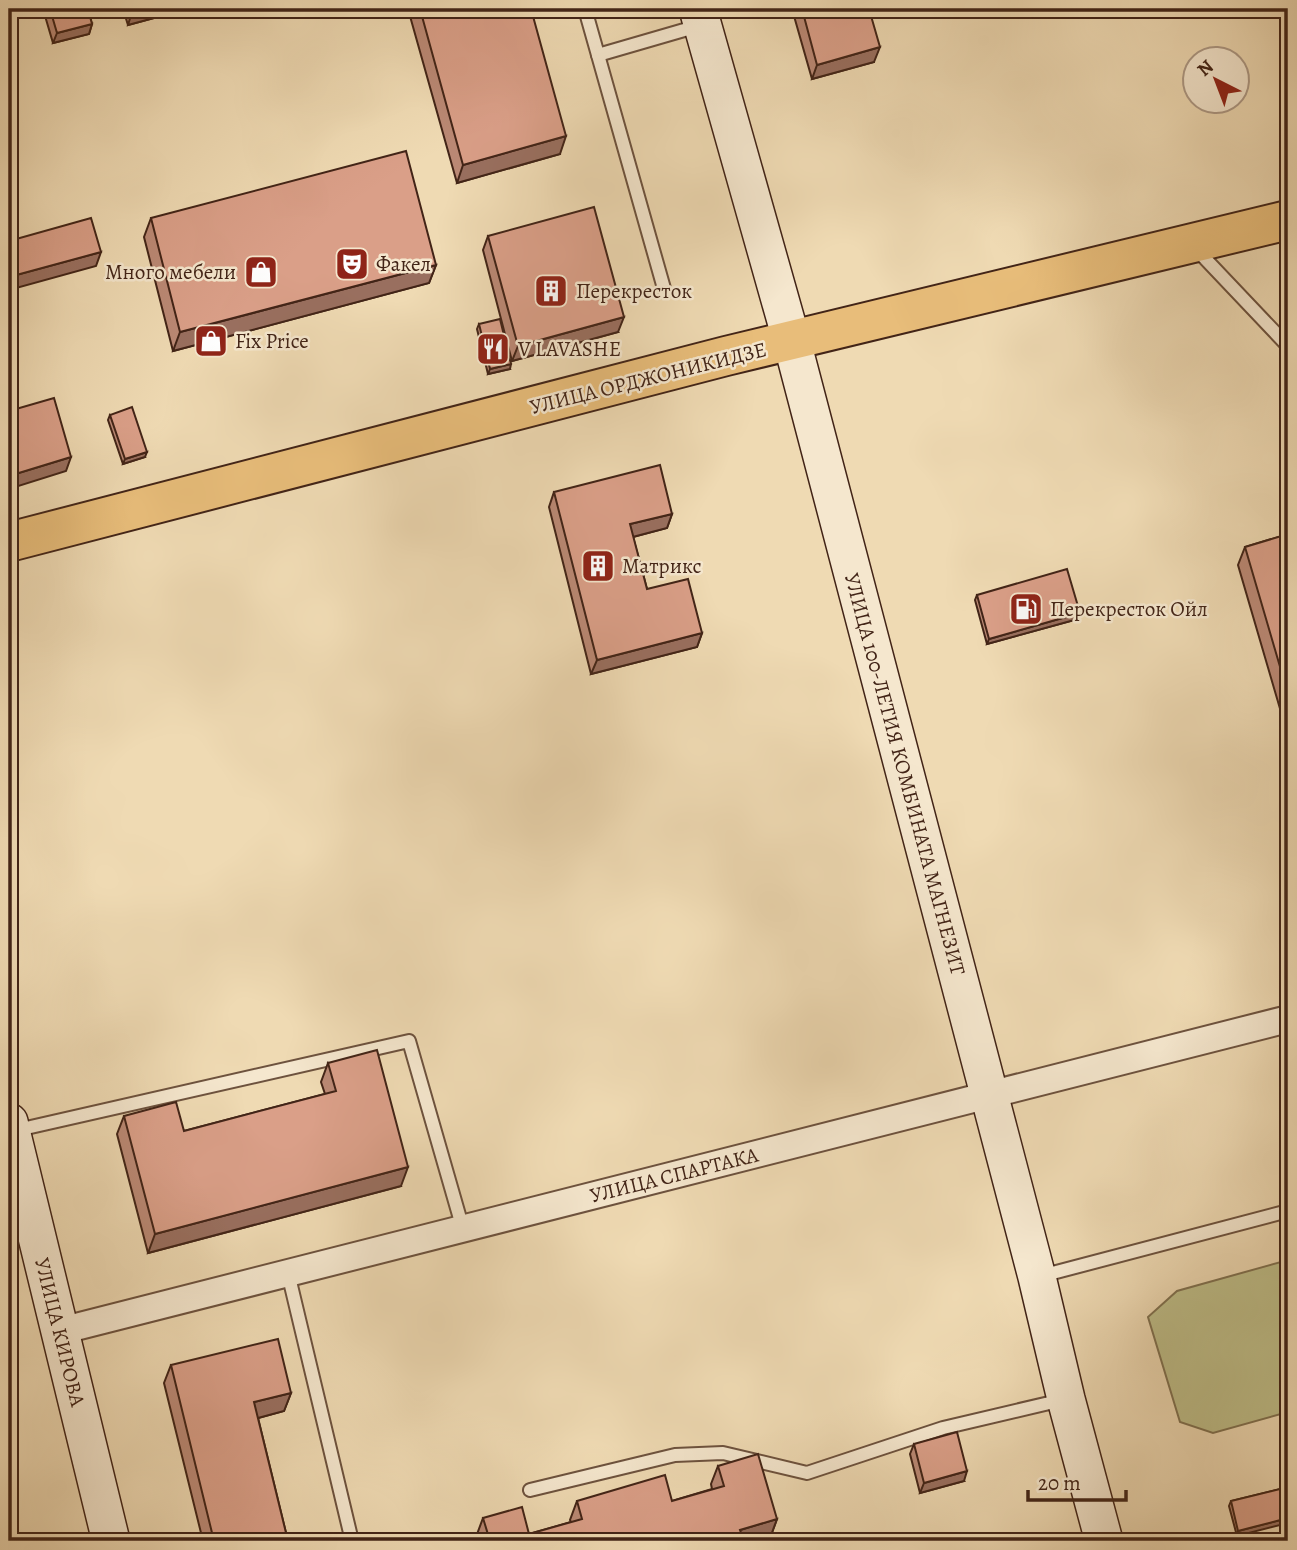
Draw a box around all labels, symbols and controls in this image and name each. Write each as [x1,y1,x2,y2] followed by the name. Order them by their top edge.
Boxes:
[1182,46,1252,116] north arrow
[1191,54,1219,82] text: N
[333,245,371,283] theatre icon: Факел
[376,250,431,278] place label: Факел
[242,253,280,291] shop icon: Много мебели
[105,258,236,286] place label: Много мебели
[532,272,570,310] building icon: Перекресток
[576,277,692,305] place label: Перекресток
[192,322,230,360] shop icon: Fix Price
[235,327,309,355] place label: Fix Price
[474,330,512,368] restaurant icon: V LAVASHE
[517,335,621,363] place label: V LAVASHE
[527,335,769,421] street label: УЛИЦА ОРДЖОНИКИДЗЕ
[579,547,617,585] building icon: Матрикс
[622,552,702,580] place label: Матрикс
[838,570,972,979] street label: УЛИЦА 100-ЛЕТИЯ КОМБИНАТА МАГНЕЗИТ
[1007,590,1045,628] fuel station icon: Перекресток Ойл
[1050,595,1208,623] place label: Перекресток Ойл
[587,1140,762,1209] street label: УЛИЦА СПАРТАКА
[28,1255,92,1410] street label: УЛИЦА КИРОВА
[1028,1459,1126,1503] scale bar
[1038,1469,1081,1497] text: 20 m

